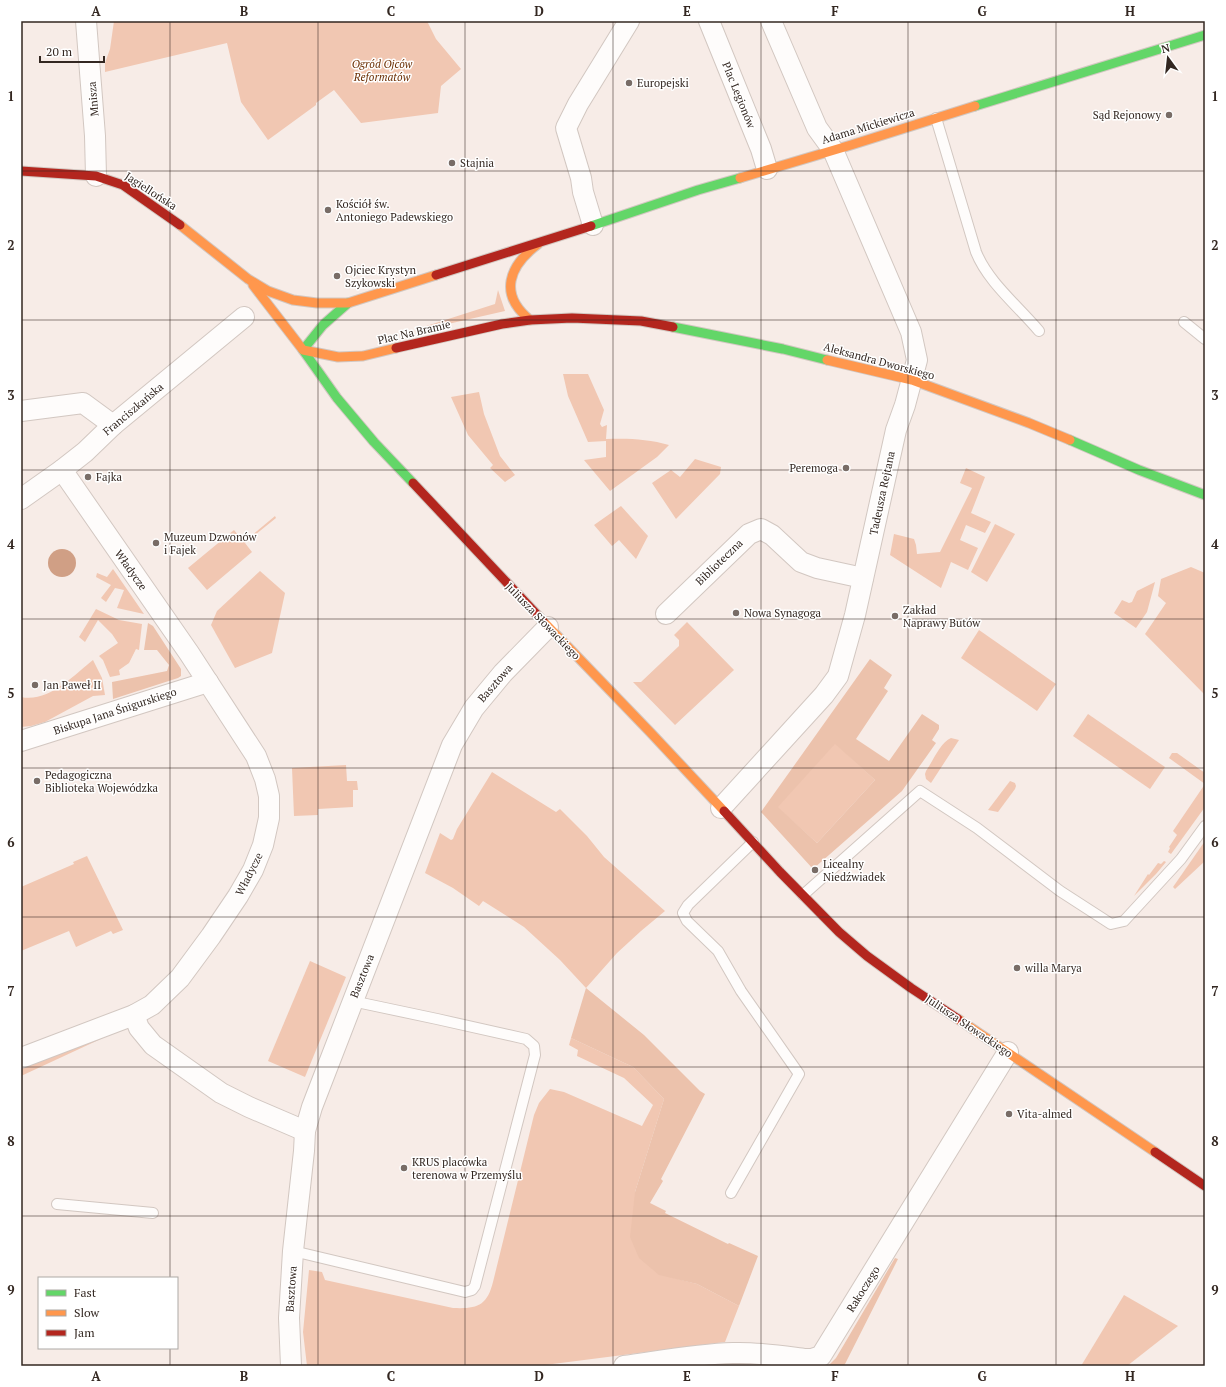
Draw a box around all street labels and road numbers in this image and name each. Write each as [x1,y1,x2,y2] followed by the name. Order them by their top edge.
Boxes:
[719,60,759,131] street label: Plac Legionów
[84,80,102,117] street label: Mnisza
[820,105,917,147] street label: Adama Mickiewicza
[122,169,180,213] street label: Jagiellońska
[376,317,452,347] street label: Plac Na Bramie
[822,339,936,383] street label: Aleksandra Dworskiego
[100,379,166,438] street label: Franciszkańska
[866,449,898,536] street label: Tadeusza Rejtana
[692,536,746,588] street label: Biblioteczna
[112,547,150,593] street label: Władycze
[503,580,583,662] street label: Juliusza Słowackiego
[475,661,516,705] street label: Basztowa
[52,684,178,738] street label: Biskupa Jana Śnigurskiego
[232,850,266,898] street label: Władycze
[347,952,377,1000] street label: Basztowa
[923,992,1015,1060] street label: Juliusza Słowackiego
[843,1263,883,1315] street label: Rakoczego
[282,1265,300,1312] street label: Basztowa

